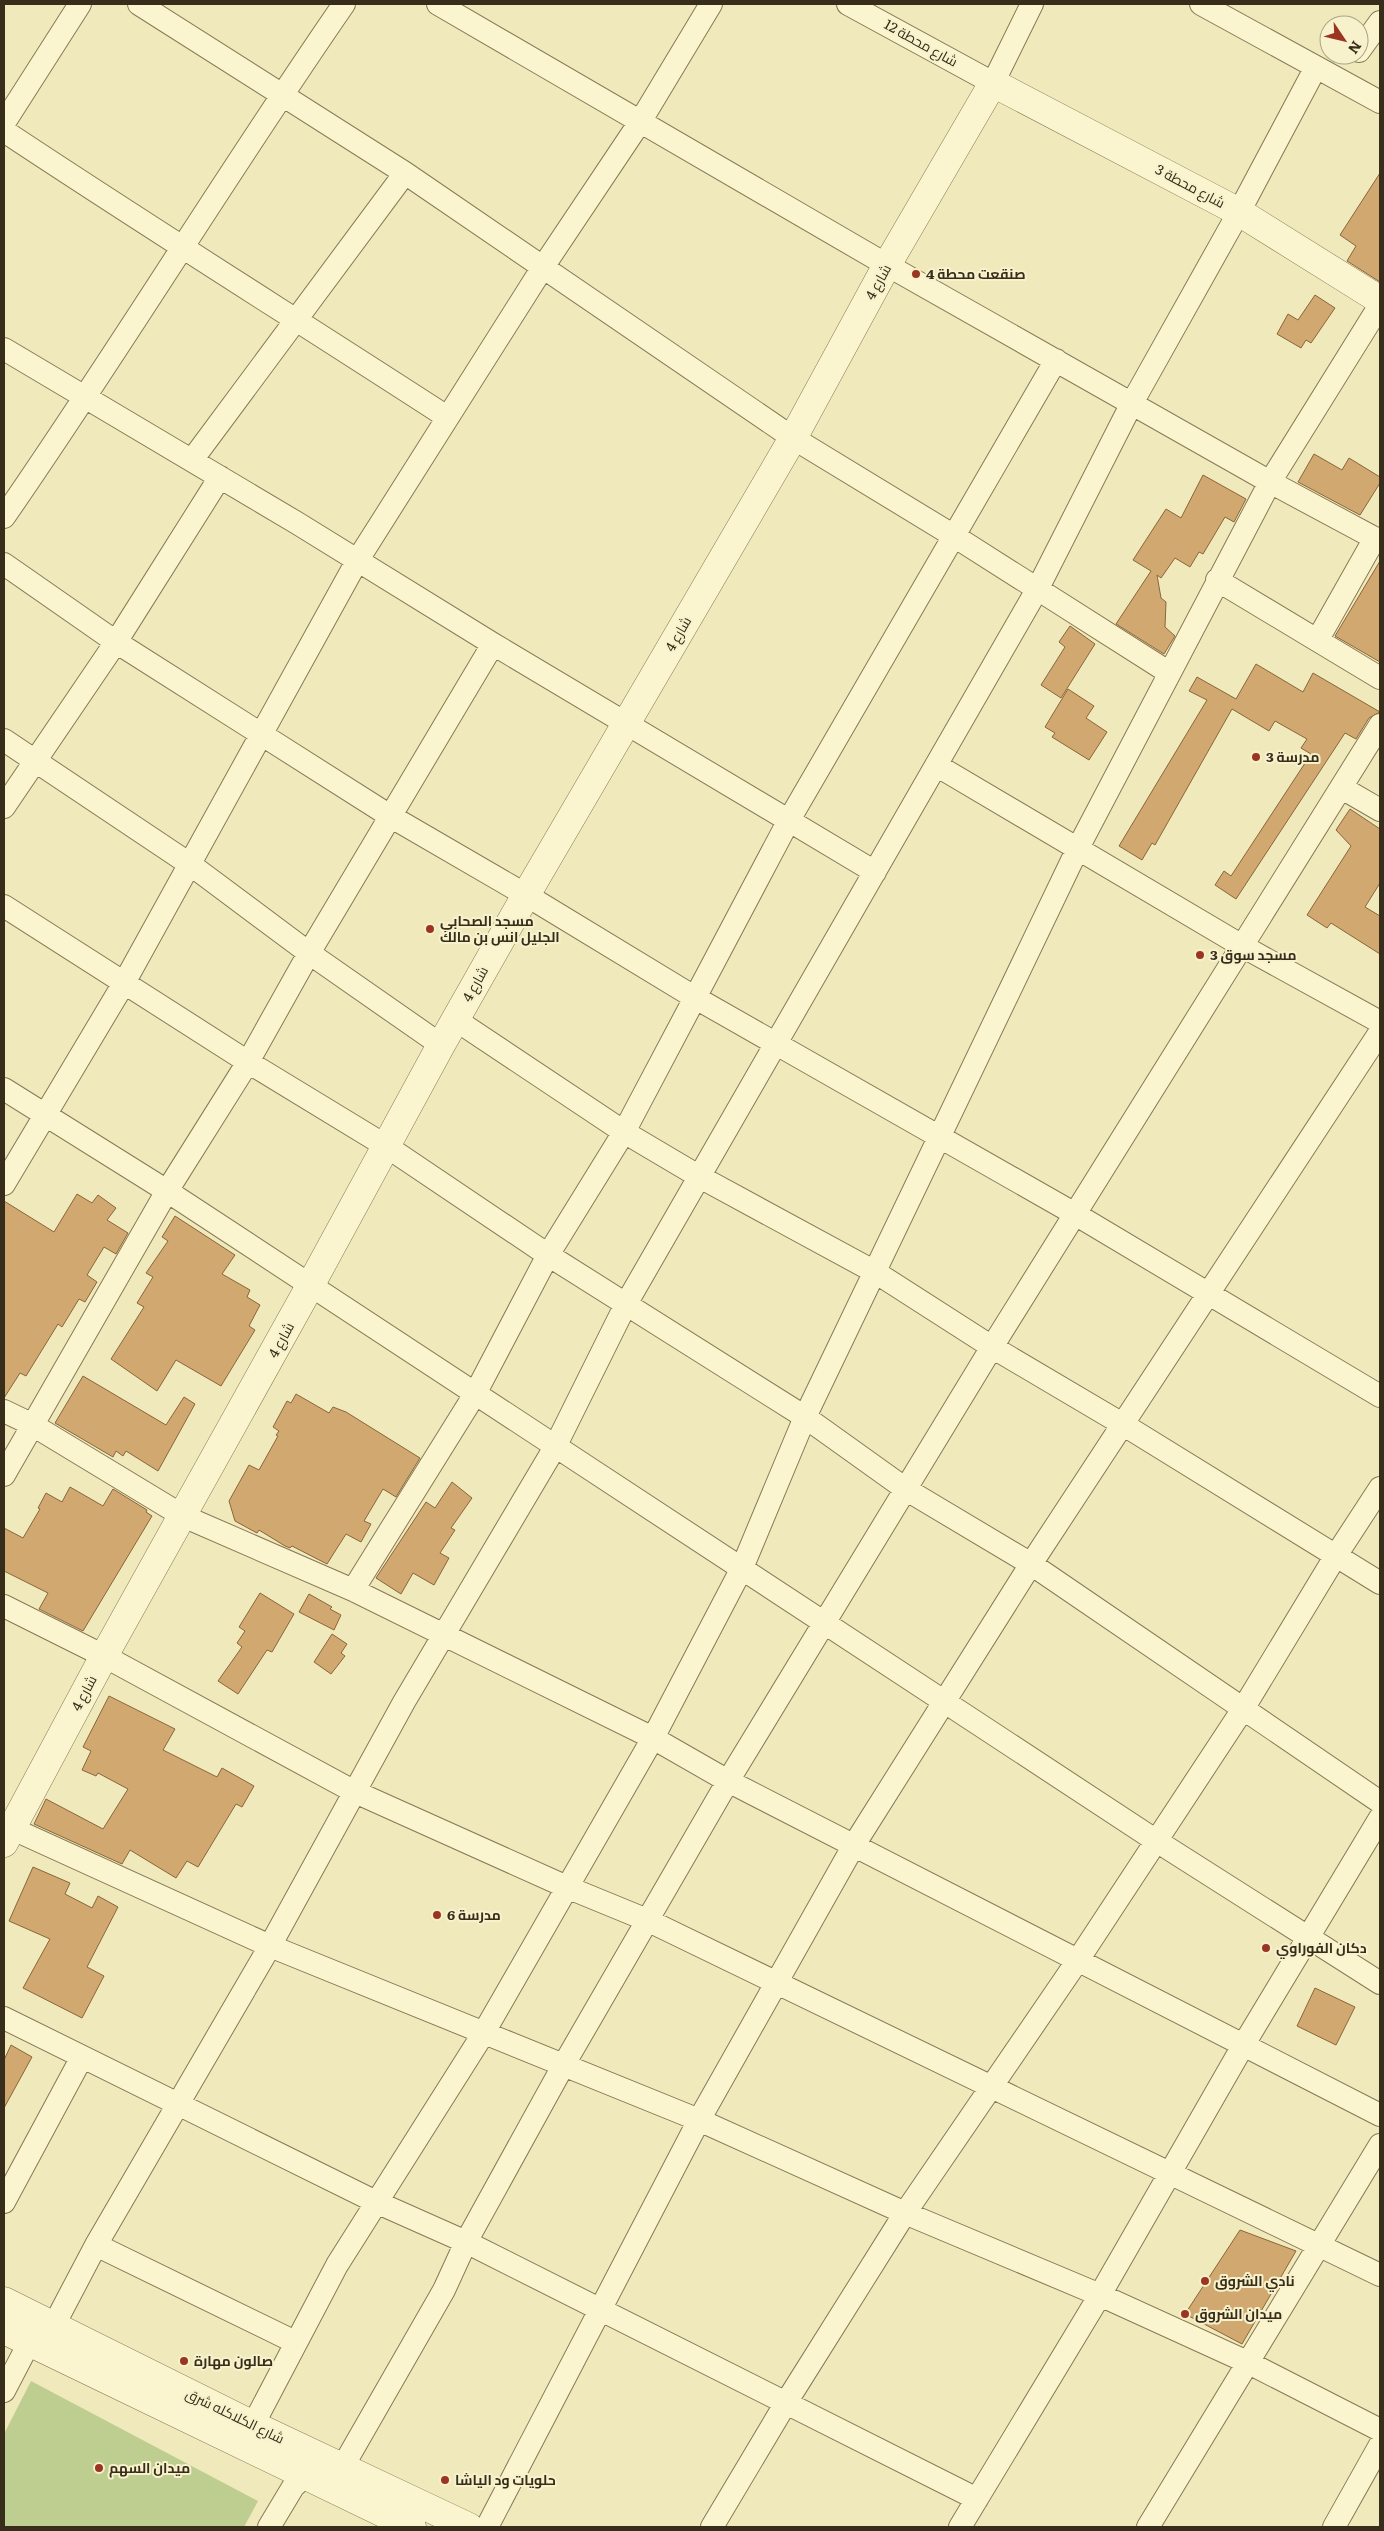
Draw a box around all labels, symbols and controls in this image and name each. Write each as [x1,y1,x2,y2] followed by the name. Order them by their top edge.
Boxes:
[881,14,962,71] street label: شارع محطة 12
[1319,15,1369,65] north arrow
[1344,37,1367,59] text: N
[1152,158,1229,212] street label: شارع محطة 3
[859,260,895,303] street label: شارع 4
[926,263,1026,283] place label: صنقعت محطة 4
[910,268,922,280] marker: صنقعت محطة 4
[659,612,695,655] street label: شارع 4
[1266,746,1320,766] place label: مدرسة 3
[1250,751,1262,763] marker: مدرسة 3
[440,910,560,946] place label: مسجد الصحابي الجليل انس بن مالك
[424,923,436,935] marker: مسجد الصحابي الجليل انس بن مالك
[1210,944,1297,964] place label: مسجد سوق 3
[1194,949,1206,961] marker: مسجد سوق 3
[456,962,492,1005] street label: شارع 4
[262,1318,298,1361] street label: شارع 4
[65,1671,101,1714] street label: شارع 4
[447,1904,501,1924] place label: مدرسة 6
[431,1909,443,1921] marker: مدرسة 6
[1276,1937,1367,1959] place label: دكان الفوراوي
[1260,1942,1272,1954] marker: دكان الفوراوي
[1215,2270,1295,2292] place label: نادي الشروق
[1199,2275,1211,2287] marker: نادي الشروق
[1195,2303,1282,2323] place label: ميدان الشروق
[1179,2308,1191,2320] marker: ميدان الشروق
[194,2350,273,2370] place label: صالون مهارة
[178,2355,190,2367] marker: صالون مهارة
[183,2383,288,2448] street label: شارع الكلاكله شرق
[109,2457,190,2478] place label: ميدان السهم
[93,2462,105,2474] marker: ميدان السهم
[455,2469,556,2489] place label: حلويات ود الياشا
[439,2474,451,2486] marker: حلويات ود الياشا

